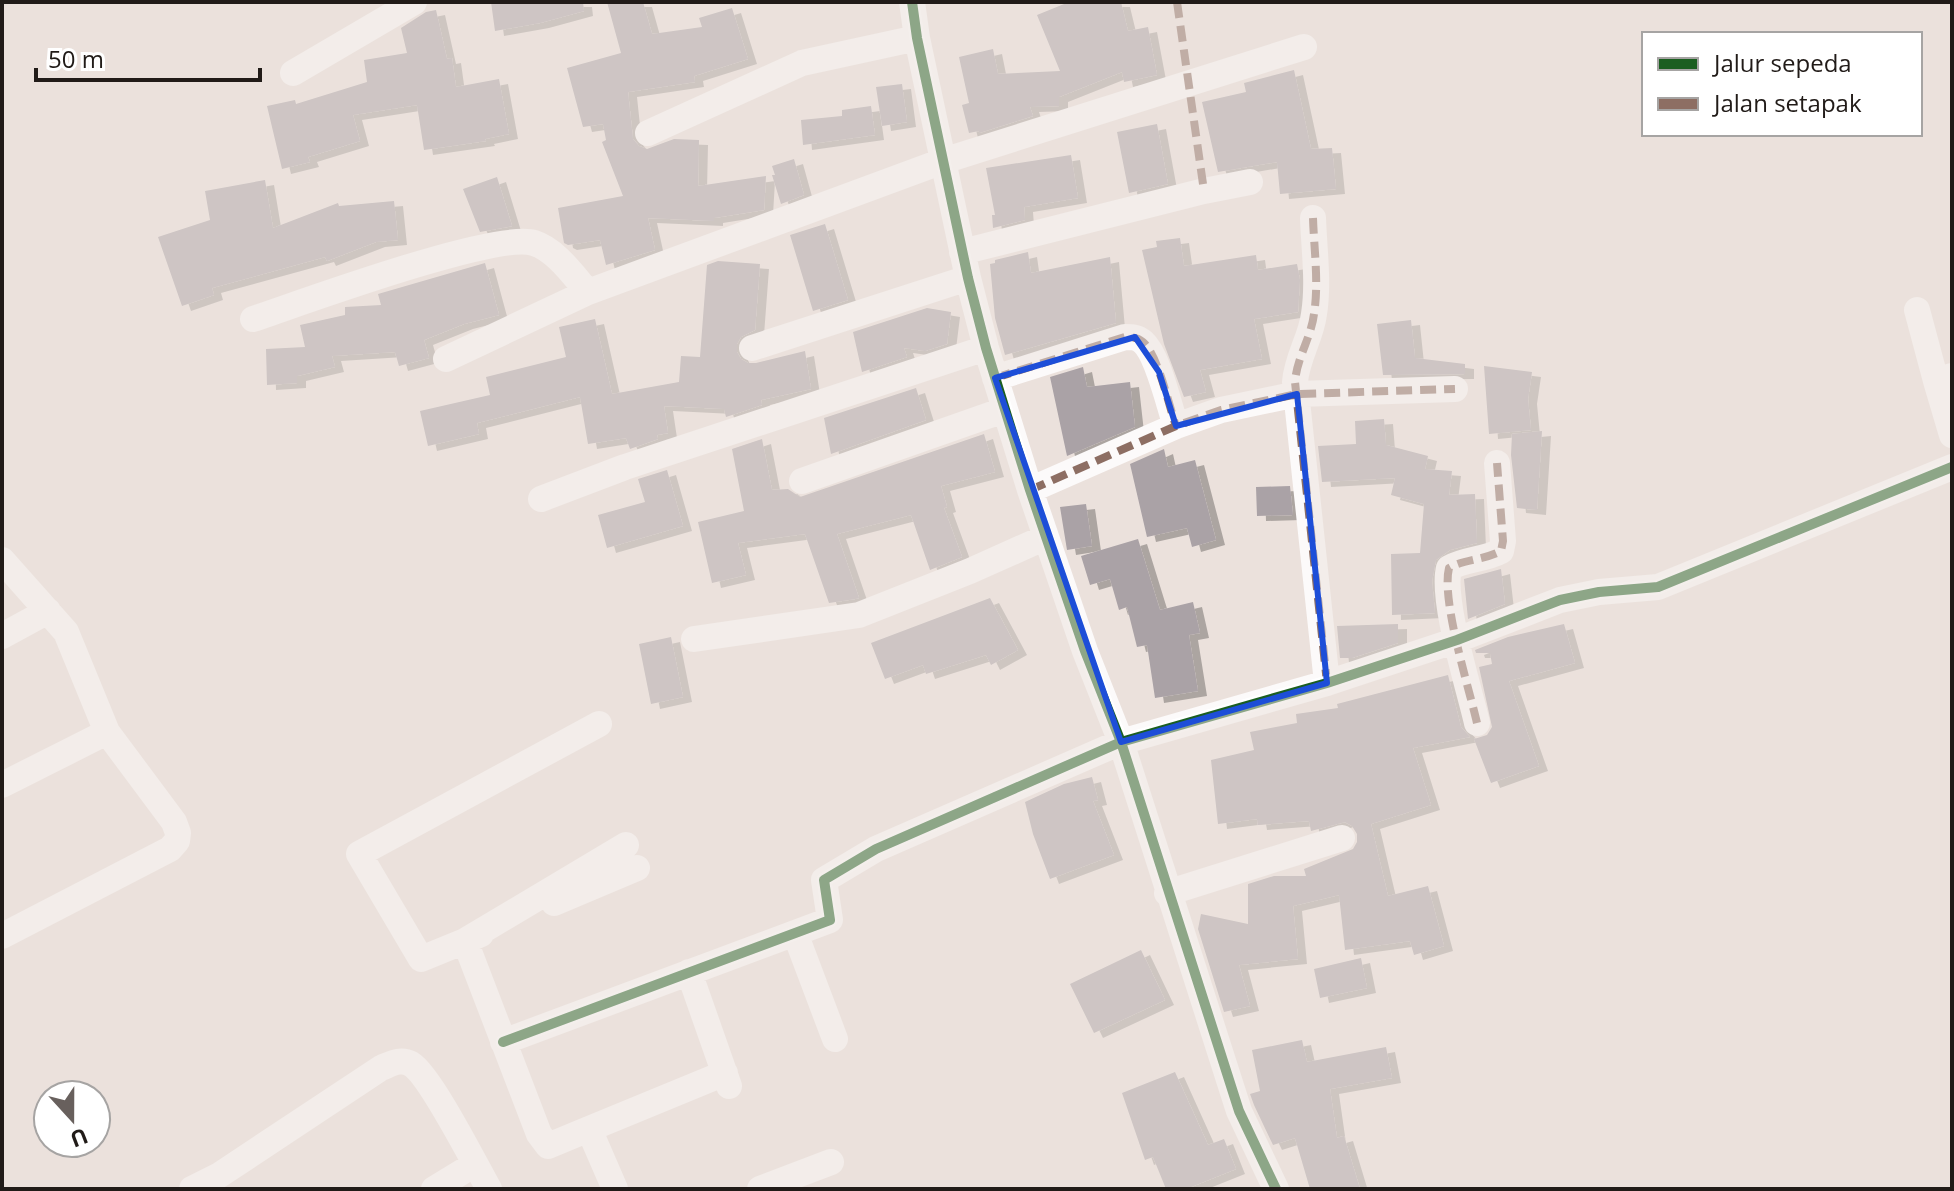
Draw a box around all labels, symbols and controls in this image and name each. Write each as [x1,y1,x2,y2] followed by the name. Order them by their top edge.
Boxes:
[36,32,260,82] scale bar
[1642,32,1922,136] legend
[48,42,104,75] text: 50 m
[1712,46,1852,79] text: Jalur sepeda
[1712,86,1862,119] text: Jalan setapak
[32,1079,112,1159] north arrow
[66,1122,93,1156] text: U

